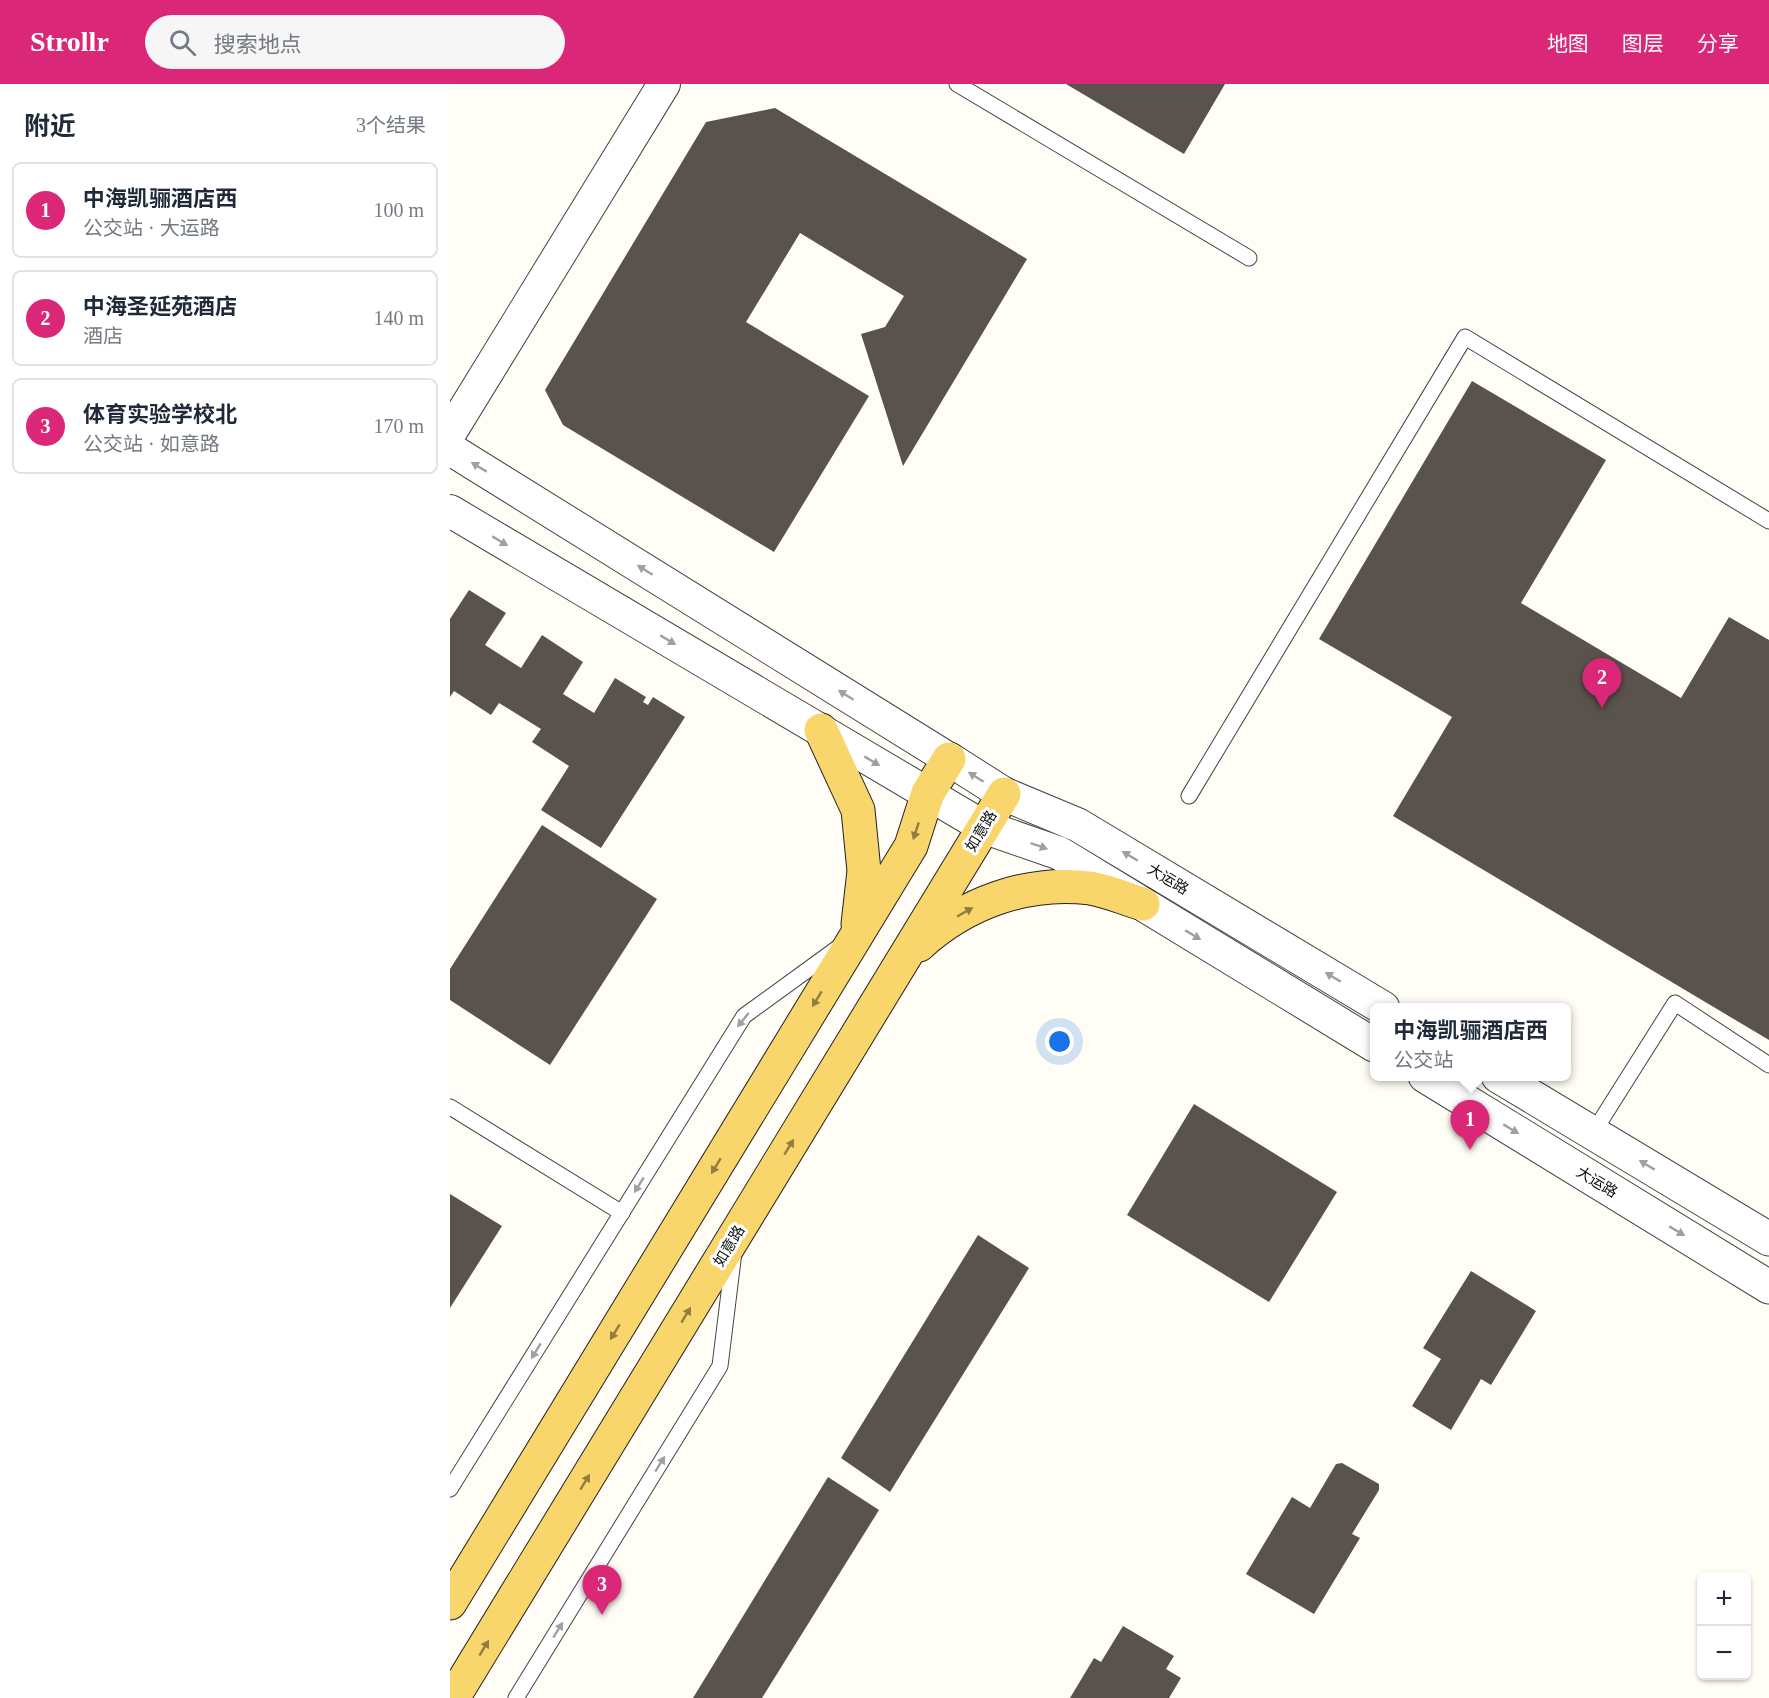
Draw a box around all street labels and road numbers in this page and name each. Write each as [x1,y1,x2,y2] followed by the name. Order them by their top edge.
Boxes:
[962,807,999,854] street label: 如意路
[1145,861,1191,897] street label: 大运路
[1574,1164,1620,1200] street label: 大运路
[710,1222,747,1269] street label: 如意路

